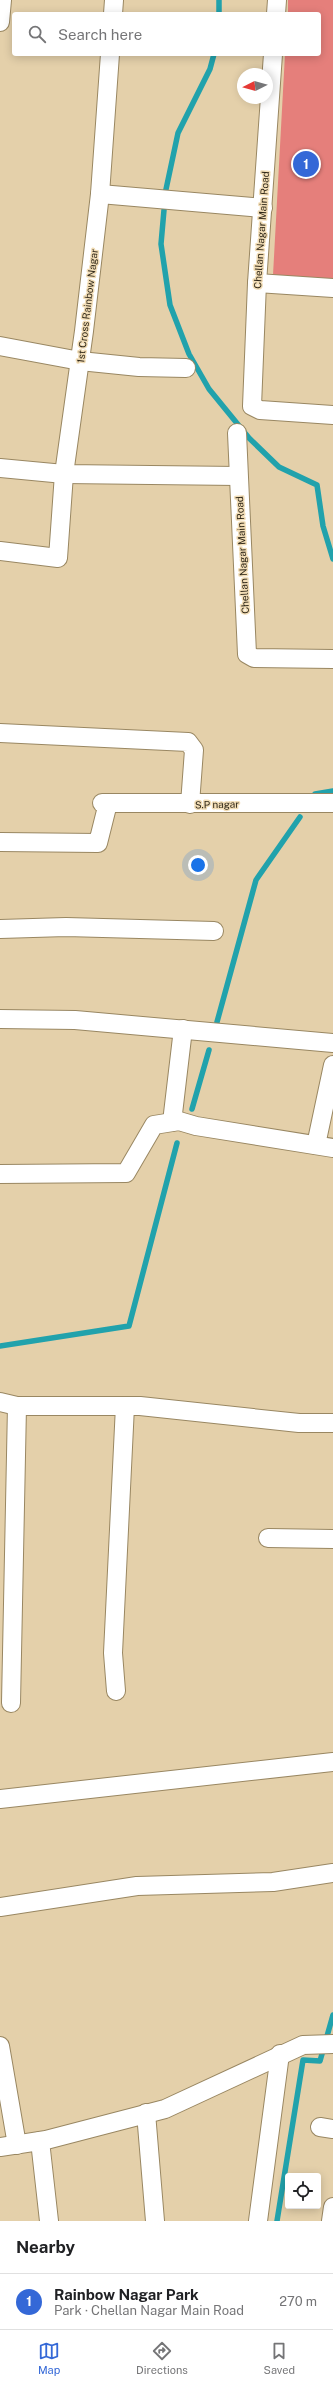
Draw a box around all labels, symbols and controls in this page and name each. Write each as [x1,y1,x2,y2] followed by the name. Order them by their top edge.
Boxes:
[12,12,321,56] search box
[26,23,48,45] icon: search
[58,26,142,43] text: Search here
[237,68,273,104] north arrow
[293,149,319,179] pin: 1
[251,171,271,289] street label: Chellan Nagar Main Road
[74,248,100,364] street label: 1st Cross Rainbow Nagar
[233,496,251,614] street label: Chellan Nagar Main Road
[195,798,239,810] street label: S.P nagar
[188,855,208,875] your location
[285,2173,321,2209] map controls
[285,2173,321,2209] button: locate
[16,2237,75,2257] text: Nearby
[54,2286,199,2303] text: Rainbow Nagar Park
[26,2294,32,2309] text: 1
[279,2294,317,2309] text: 270 m
[54,2303,244,2318] text: Park · Chellan Nagar Main Road
[38,2340,60,2376] tab: Map
[136,2340,188,2376] tab: Directions
[264,2340,295,2376] tab: Saved

